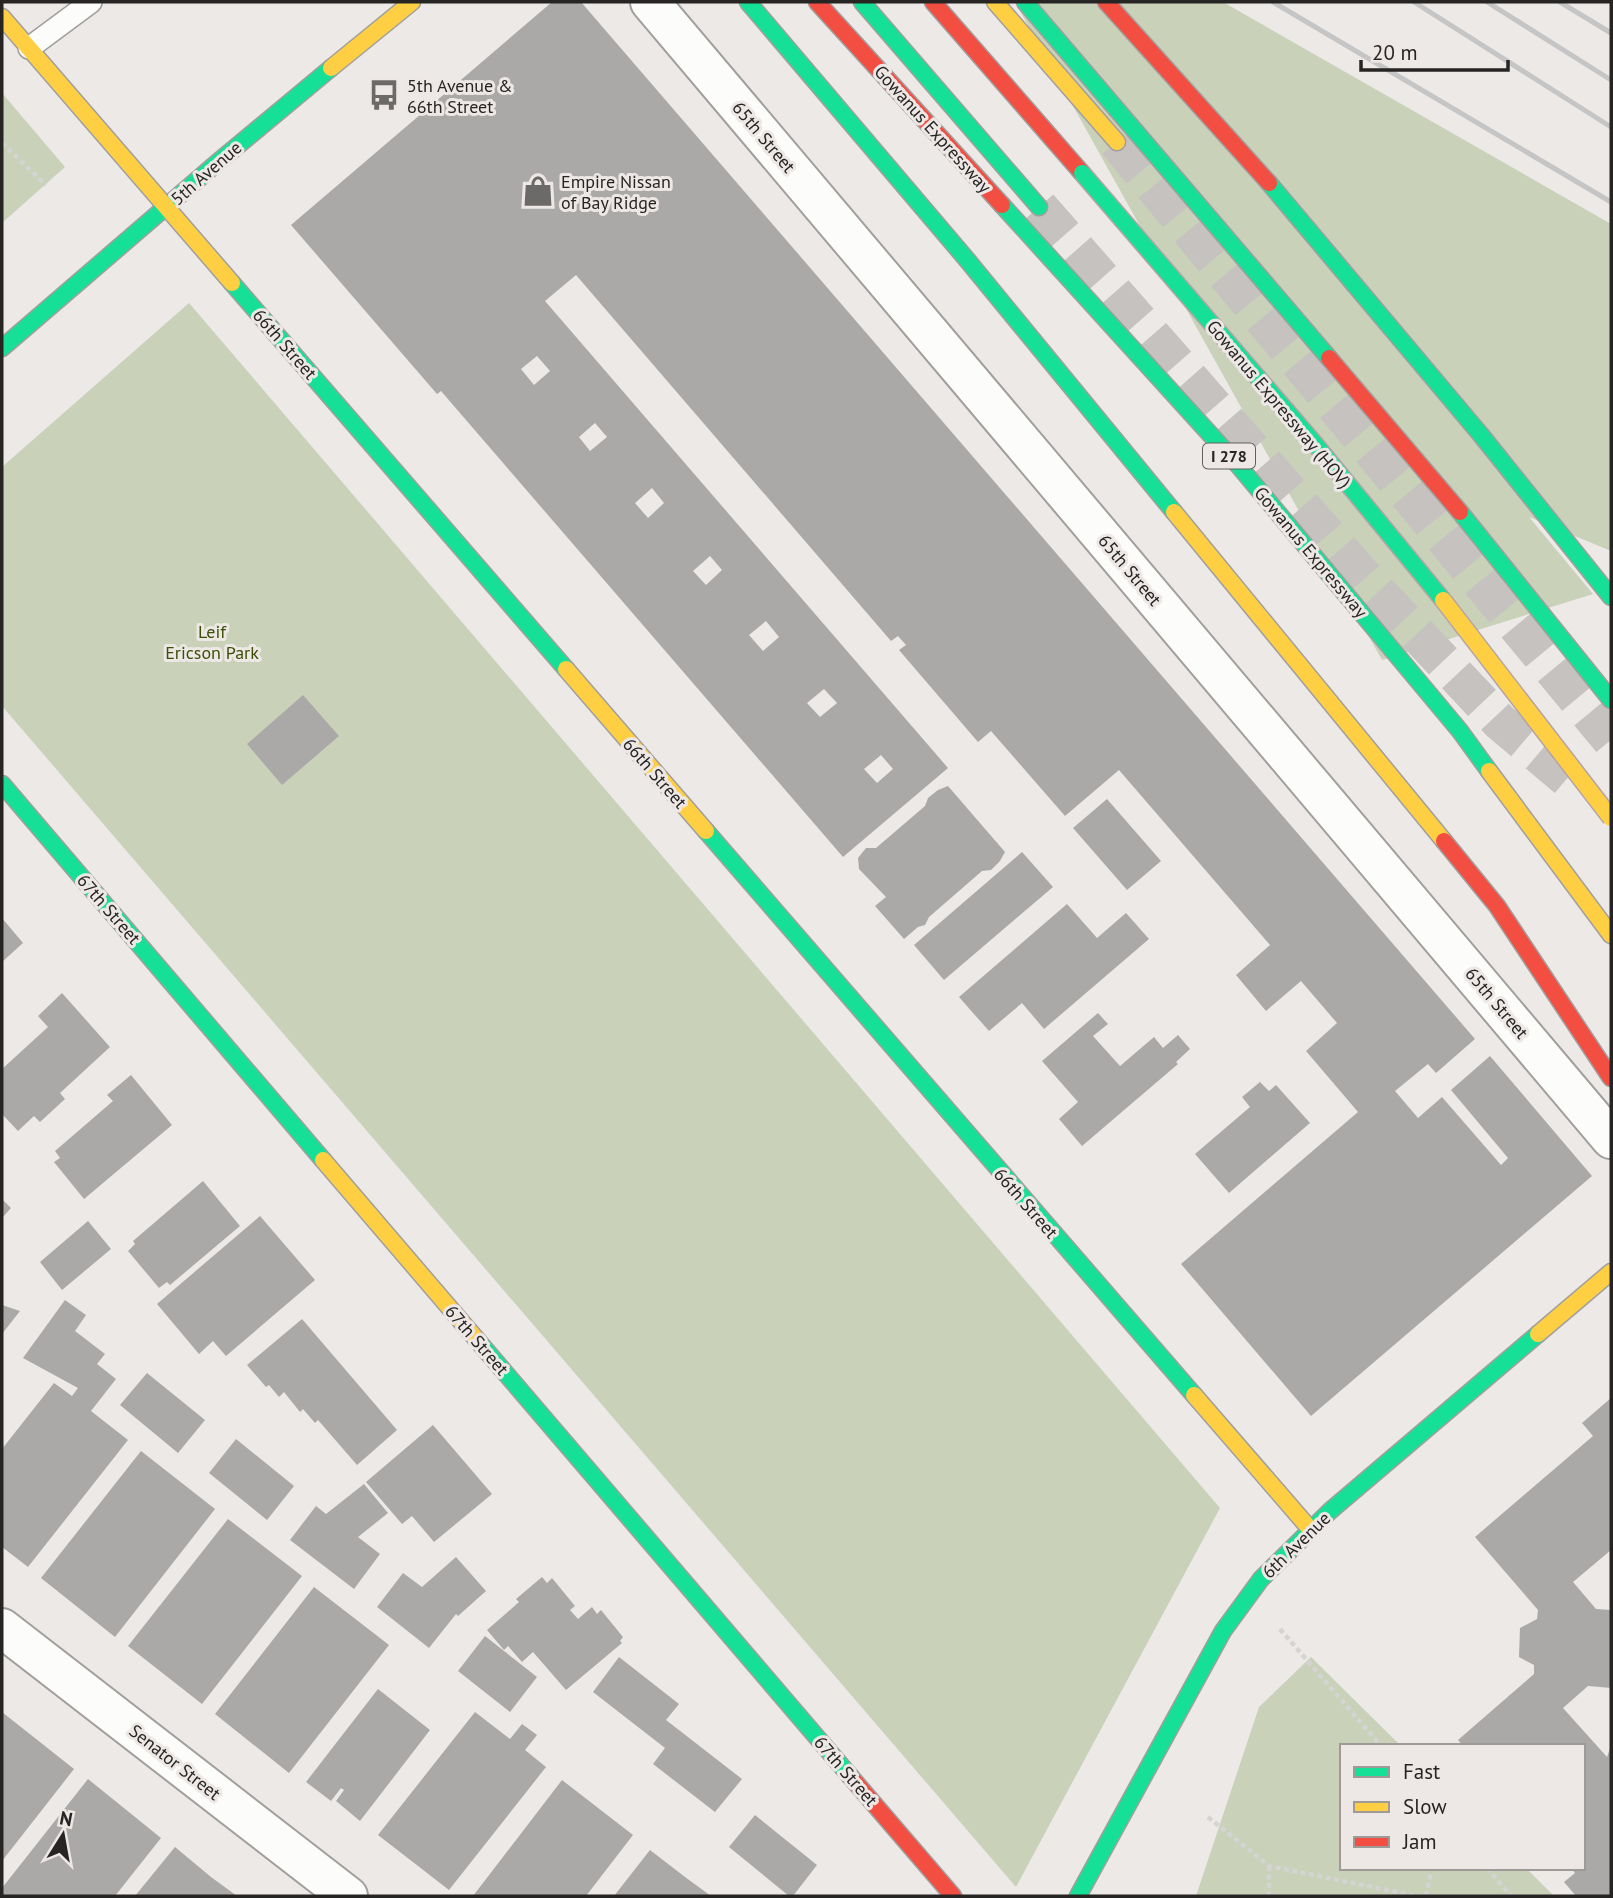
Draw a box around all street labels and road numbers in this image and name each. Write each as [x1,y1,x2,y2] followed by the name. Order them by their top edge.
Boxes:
[870,60,997,198] street label: Gowanus Expressway
[727,97,801,177] street label: 65th Street
[166,136,246,210] street label: 5th Avenue
[248,304,322,384] street label: 66th Street
[1202,315,1356,493] street label: Gowanus Expressway (HOV)
[1203,444,1255,468] road number: I 278
[1249,482,1373,623] street label: Gowanus Expressway
[1093,530,1167,610] street label: 65th Street
[618,733,692,813] street label: 66th Street
[72,869,146,949] street label: 67th Street
[1460,963,1534,1043] street label: 65th Street
[989,1163,1063,1243] street label: 66th Street
[440,1300,514,1380] street label: 67th Street
[1257,1507,1335,1583] street label: 6th Avenue
[125,1719,225,1805] street label: Senator Street
[809,1731,883,1811] street label: 67th Street

